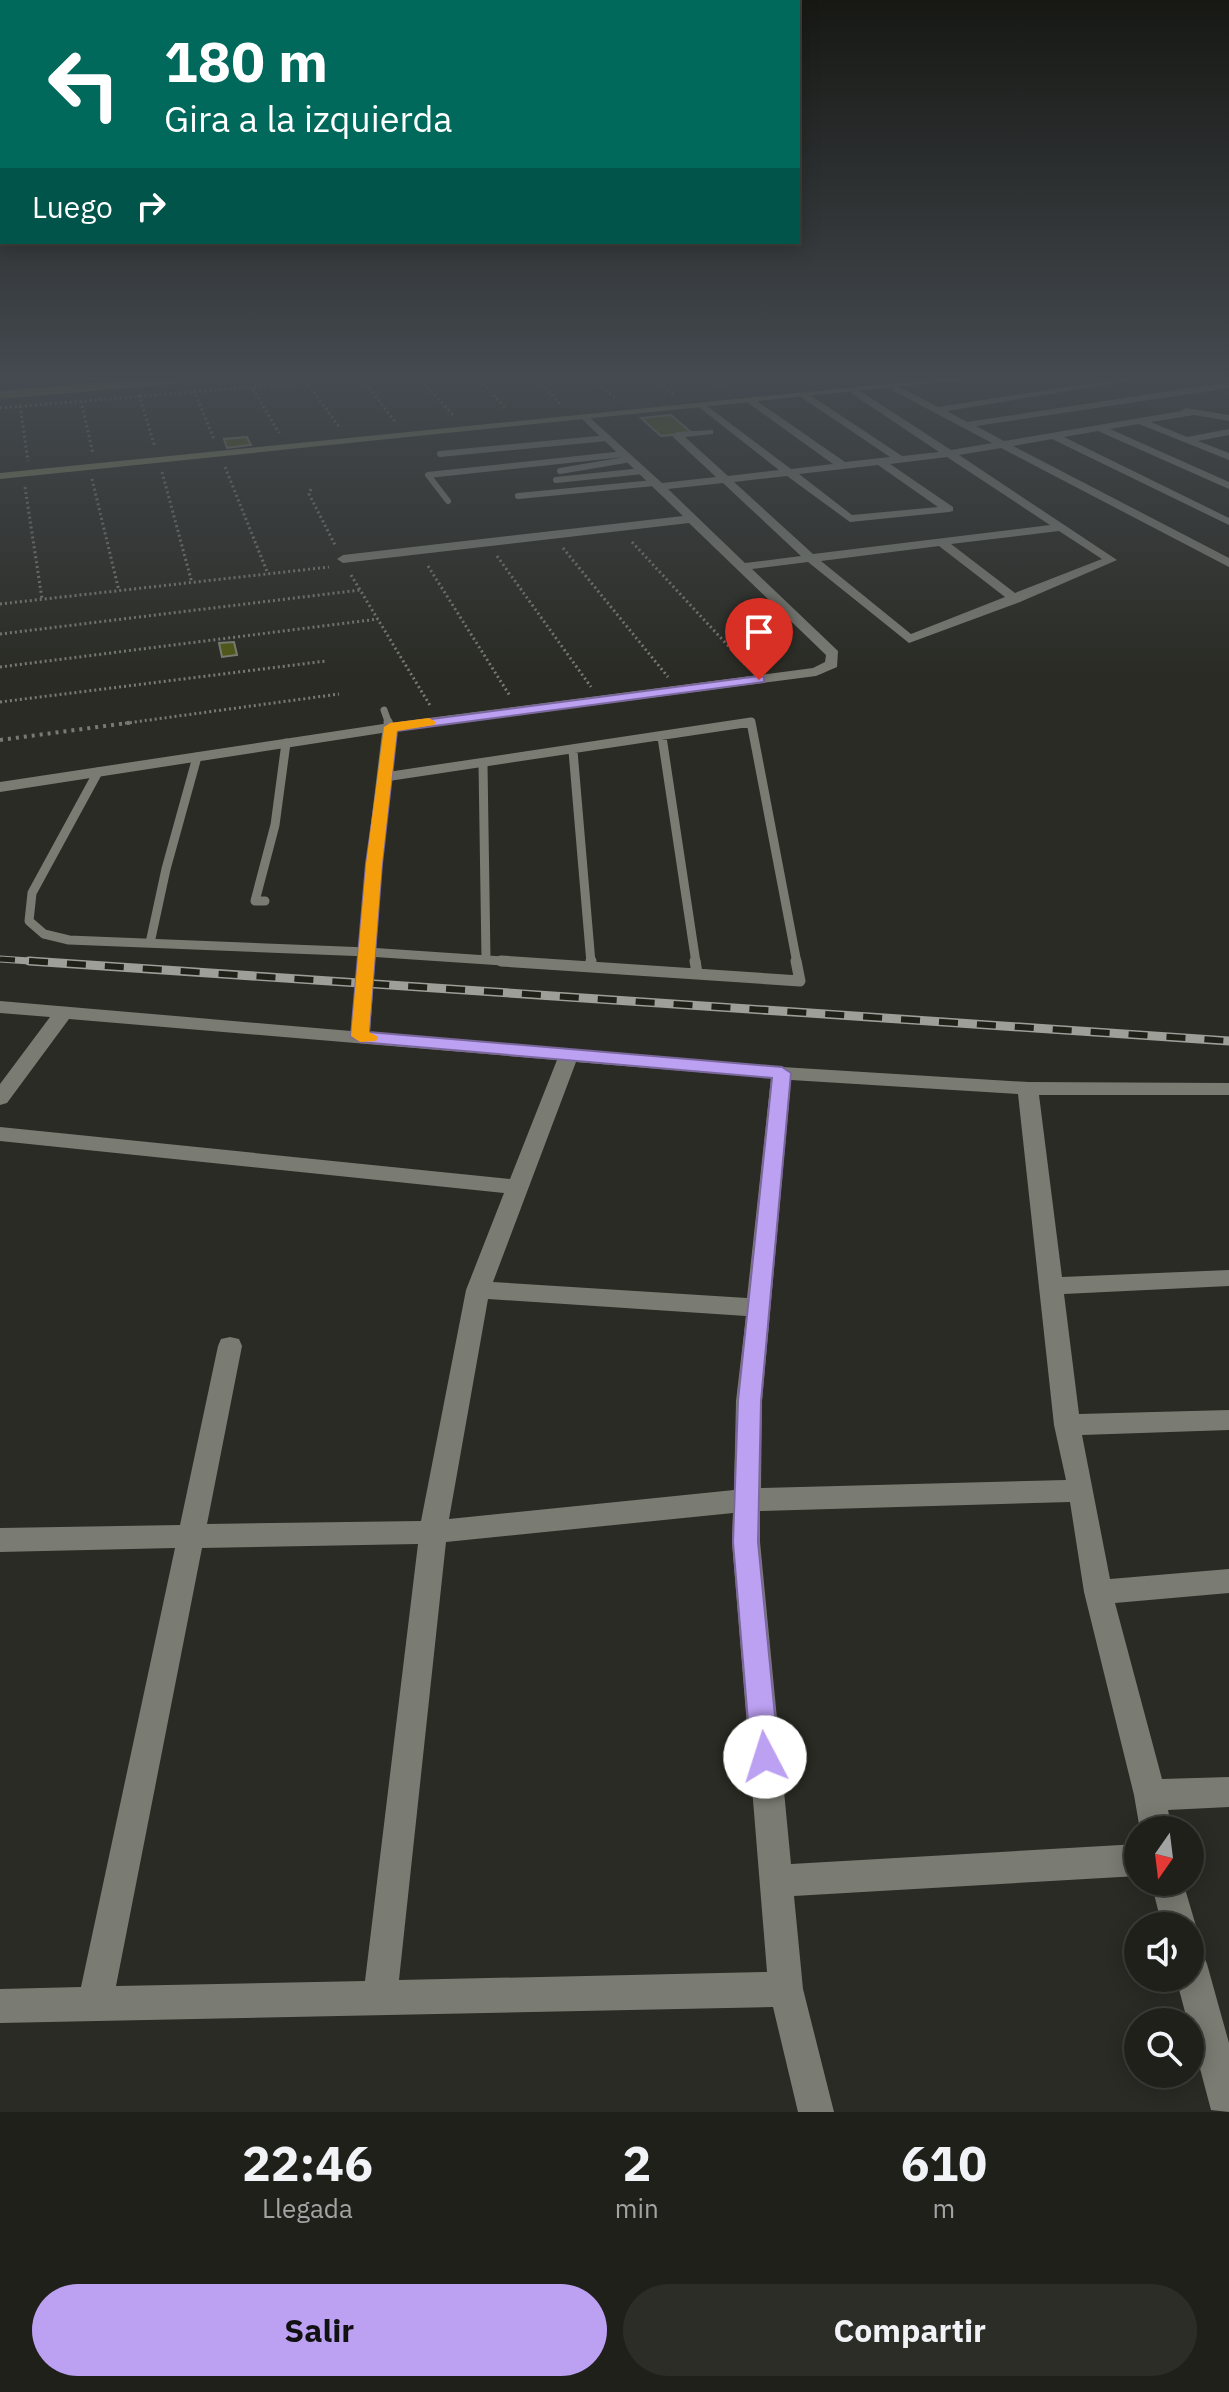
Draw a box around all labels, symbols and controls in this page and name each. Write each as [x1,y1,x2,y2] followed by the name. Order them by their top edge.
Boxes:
[164,25,328,97] text: 180 m
[32,32,136,136] icon: left
[164,95,453,142] text: Gira a la izquierda
[129,184,173,228] icon: right
[32,187,113,226] text: Luego
[725,598,793,680] pin
[737,610,781,654] icon: arrive
[723,1715,807,1799] position arrow
[1124,1816,1204,1896] north arrow
[1124,1816,1204,2088] map controls
[1124,1912,1204,1992] button: sound
[1124,2008,1204,2088] button: search
[242,2132,373,2194] text: 22:46
[622,2132,651,2194] text: 2
[901,2132,987,2194] text: 610
[262,2191,353,2225] text: Llegada
[615,2191,659,2225] text: min
[933,2191,955,2225] text: m
[32,2284,607,2376] button: Salir
[623,2284,1197,2376] button: Compartir

